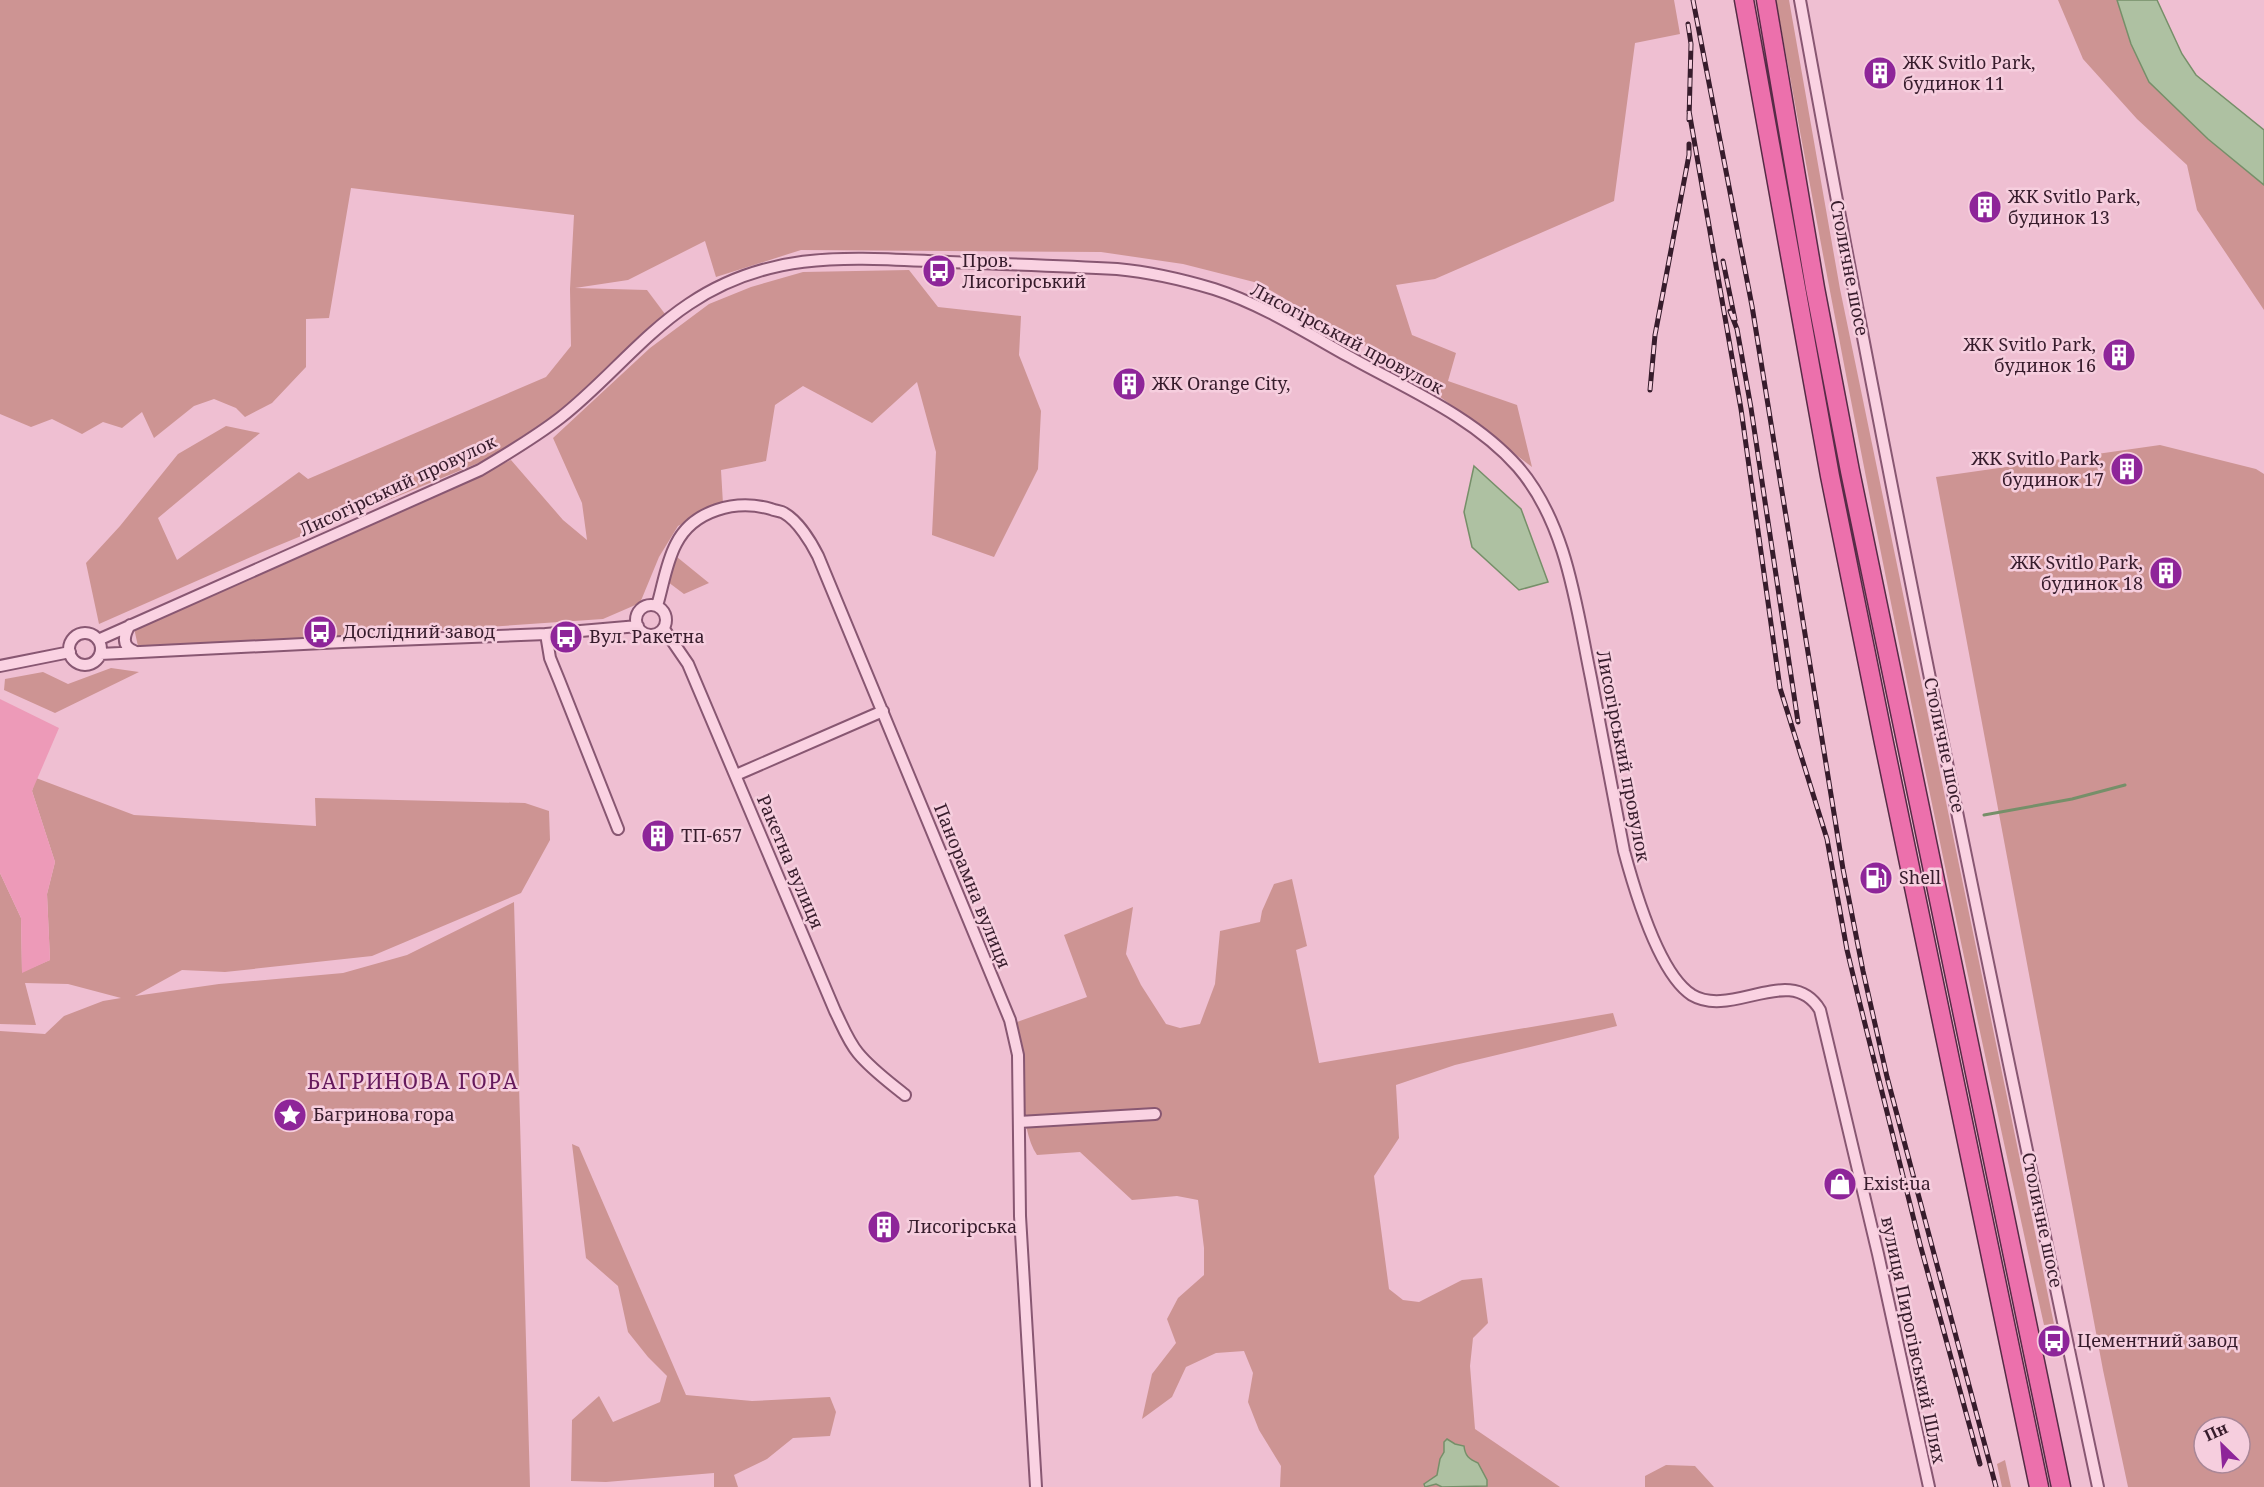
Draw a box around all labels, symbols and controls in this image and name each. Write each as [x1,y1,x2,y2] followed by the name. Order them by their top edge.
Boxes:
[1902,50,2035,95] place label: ЖК Svitlo Park, будинок 11
[1862,55,1898,91] building icon: ЖК Svitlo Park, будинок 11
[2007,184,2140,229] place label: ЖК Svitlo Park, будинок 13
[1967,189,2003,225] building icon: ЖК Svitlo Park, будинок 13
[1825,198,1875,338] street label: Столичне шосе
[962,248,1086,293] place label: Пров. Лисогірський
[921,253,957,289] bus stop icon: Пров. Лисогірський
[1247,277,1448,399] street label: Лисогірський провулок
[1963,332,2096,377] place label: ЖК Svitlo Park, будинок 16
[2101,337,2137,373] building icon: ЖК Svitlo Park, будинок 16
[1111,366,1147,402] building icon: ЖК Orange City,
[1151,371,1290,395] place label: ЖК Orange City,
[295,429,500,541] street label: Лисогірський провулок
[1971,446,2104,491] place label: ЖК Svitlo Park, будинок 17
[2109,451,2145,487] building icon: ЖК Svitlo Park, будинок 17
[2010,550,2143,595] place label: ЖК Svitlo Park, будинок 18
[2148,555,2184,591] building icon: ЖК Svitlo Park, будинок 18
[302,614,338,650] bus stop icon: Дослідний завод
[343,619,495,643] place label: Дослідний завод
[548,619,584,655] bus stop icon: Вул. Ракетна
[589,624,705,648] place label: Вул. Ракетна
[1592,648,1656,864] street label: Лисогірський провулок
[1919,675,1971,815] street label: Столичне шосе
[752,791,830,932] street label: Ракетна вулиця
[929,800,1017,972] street label: Панорамна вулиця
[640,818,676,854] building icon: ТП-657
[681,823,742,847] place label: ТП-657
[1858,860,1894,896] fuel station icon: Shell
[1899,865,1941,889] place label: Shell
[307,1067,519,1095] district label: БАГРИНОВА ГОРА
[272,1097,308,1133] place icon: Багринова гора
[313,1102,455,1126] place label: Багринова гора
[2017,1150,2069,1290] street label: Столичне шосе
[1822,1166,1858,1202] shop icon: Exist.ua
[1863,1171,1931,1195] place label: Exist.ua
[866,1209,902,1245] building icon: Лисогірська
[907,1214,1017,1238] place label: Лисогірська
[1876,1214,1952,1466] street label: вулиця Пирогівський Шлях
[2036,1323,2072,1359] bus stop icon: Цементний завод
[2077,1328,2238,1352] place label: Цементний завод
[2192,1415,2252,1475] north arrow
[2200,1416,2231,1446] text: Пн

